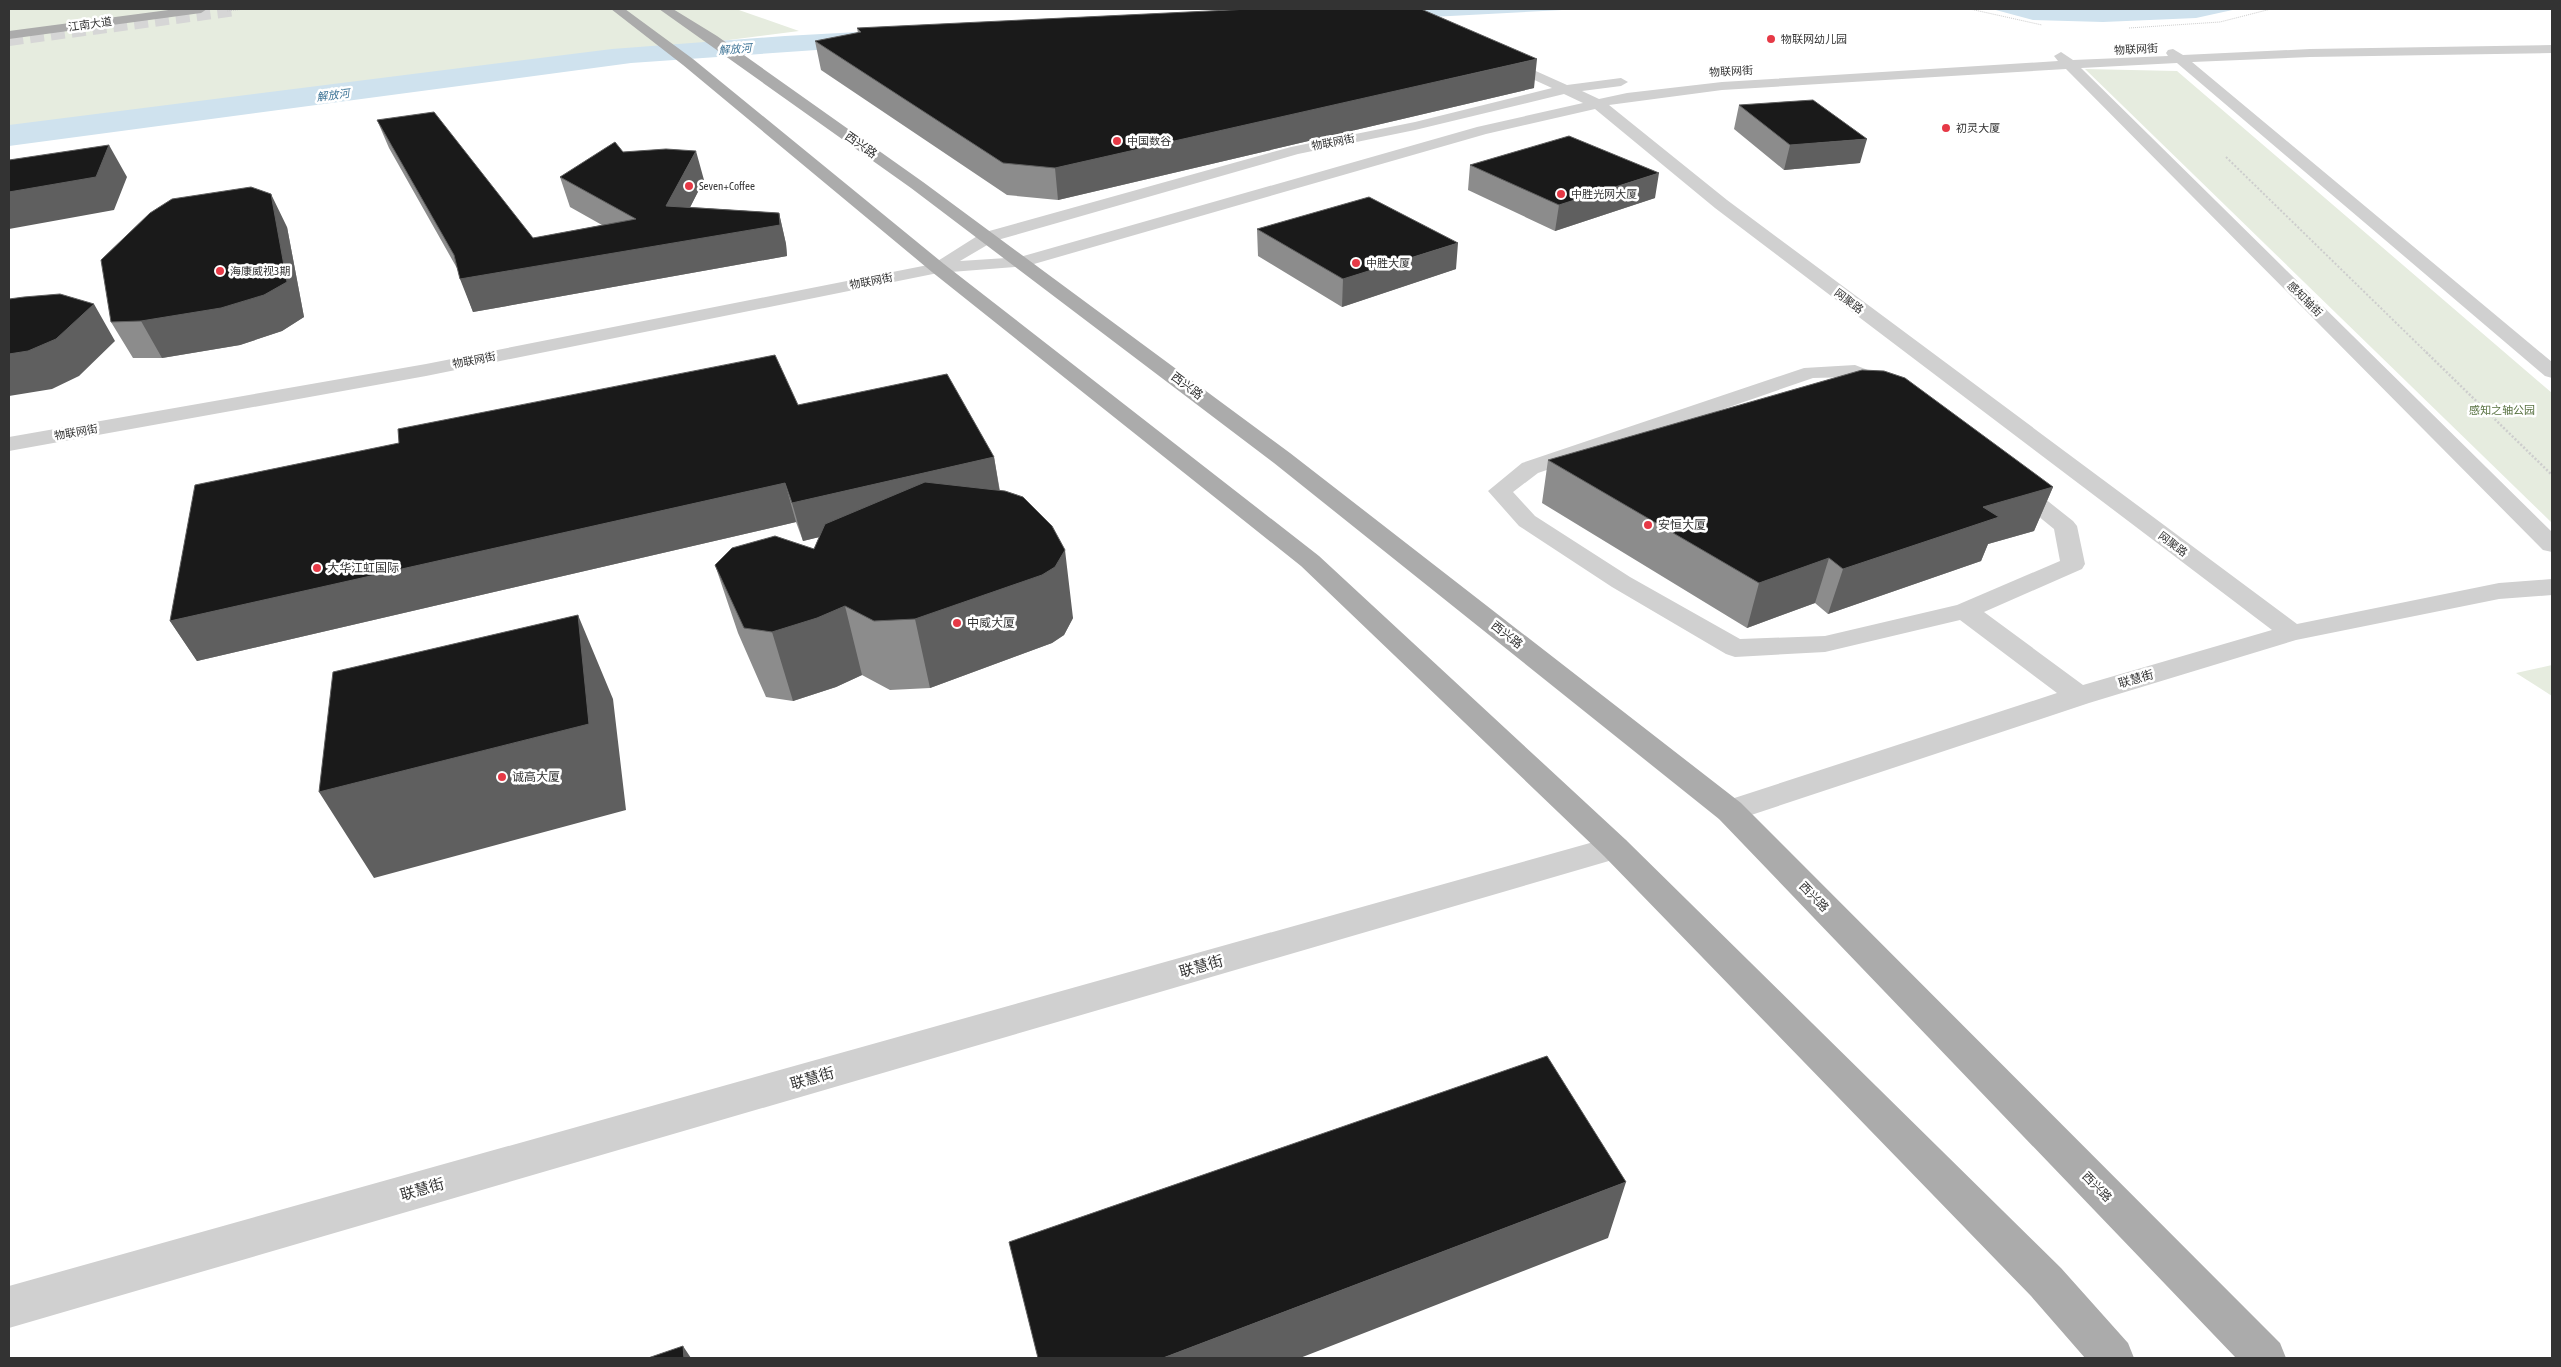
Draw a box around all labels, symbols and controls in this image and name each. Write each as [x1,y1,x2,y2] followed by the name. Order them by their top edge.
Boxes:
[67,15,113,33] street label: 江南大道
[1765,33,1777,45] marker: 物联网幼儿园
[1781,33,1847,45] place label: 物联网幼儿园
[718,42,754,56] water label: 解放河
[2114,42,2158,56] street label: 物联网街
[1709,64,1753,78] street label: 物联网街
[316,87,352,103] water label: 解放河
[1940,122,1952,134] marker: 初灵大厦
[1956,122,2000,134] place label: 初灵大厦
[842,129,880,161] street label: 西兴路
[1310,132,1356,152] street label: 物联网街
[1111,135,1123,147] marker: 中国数谷
[1127,135,1171,147] place label: 中国数谷
[683,180,695,192] marker: Seven+Coffee
[699,180,755,192] place label: Seven+Coffee
[1555,188,1567,200] marker: 中胜光网大厦
[1571,188,1637,200] place label: 中胜光网大厦
[1350,257,1362,269] marker: 中胜大厦
[1366,257,1410,269] place label: 中胜大厦
[214,265,226,277] marker: 海康威视3期
[230,265,290,277] place label: 海康威视3期
[848,271,894,291] street label: 物联网街
[2285,279,2325,319] street label: 感知轴街
[1832,286,1866,316] street label: 网聚路
[451,350,497,370] street label: 物联网街
[1168,370,1206,402] street label: 西兴路
[2469,404,2535,416] park label: 感知之轴公园
[53,422,99,442] street label: 物联网街
[1658,518,1706,532] place label: 安恒大厦
[1642,519,1654,531] marker: 安恒大厦
[2156,529,2190,559] street label: 网聚路
[327,561,399,575] place label: 大华江虹国际
[311,562,323,574] marker: 大华江虹国际
[967,616,1015,630] place label: 中威大厦
[951,617,963,629] marker: 中威大厦
[1489,618,1525,652] street label: 西兴路
[2117,667,2155,691] street label: 联慧街
[512,770,560,784] place label: 诚高大厦
[496,771,508,783] marker: 诚高大厦
[1796,879,1832,915] street label: 西兴路
[1177,952,1225,980] street label: 联慧街
[788,1064,836,1092] street label: 联慧街
[2079,1169,2115,1205] street label: 西兴路
[398,1175,446,1203] street label: 联慧街

